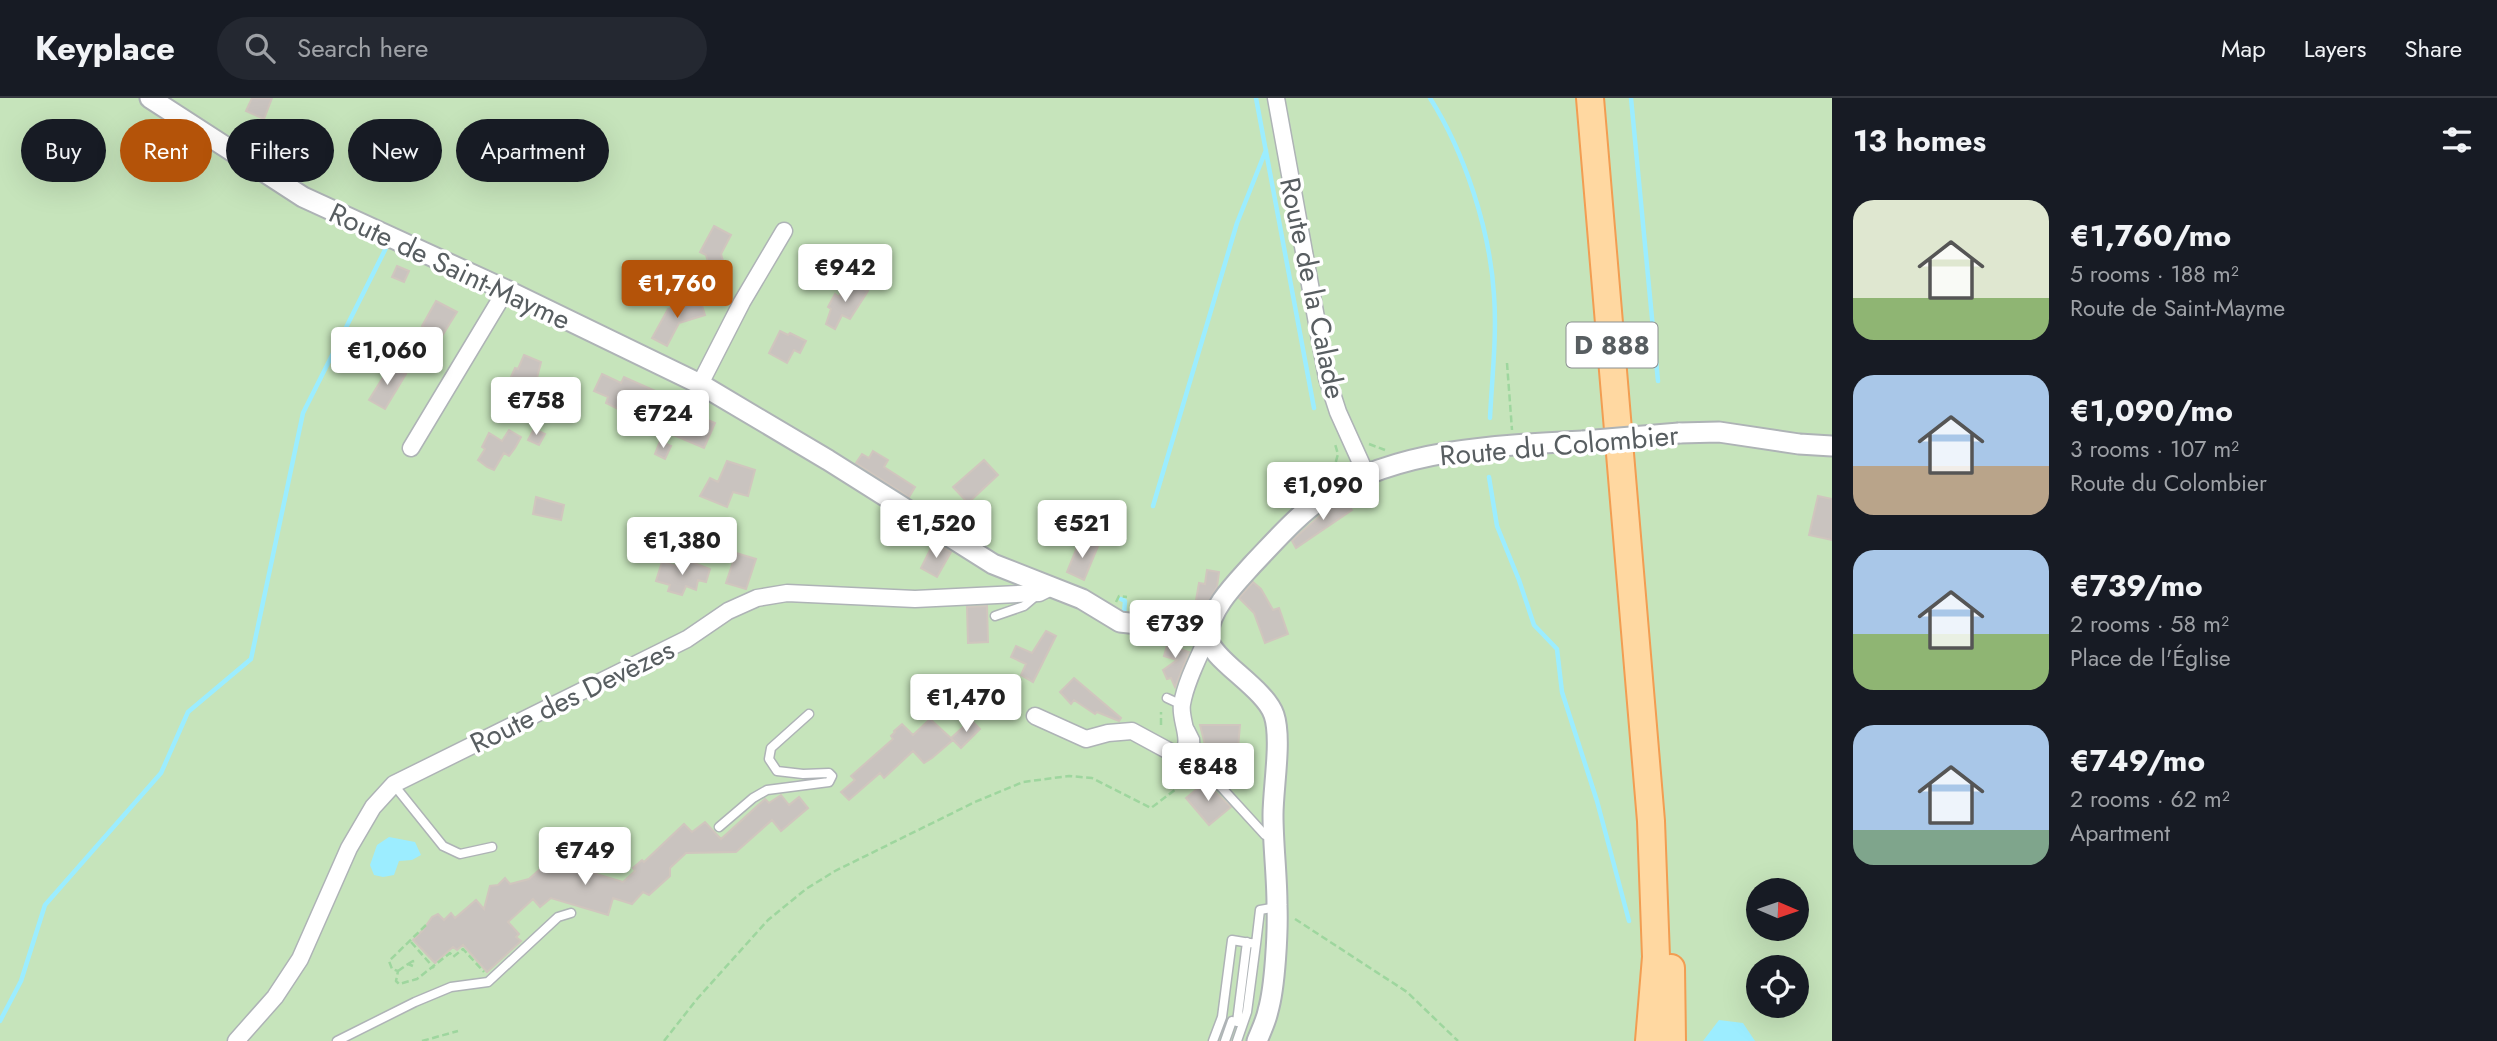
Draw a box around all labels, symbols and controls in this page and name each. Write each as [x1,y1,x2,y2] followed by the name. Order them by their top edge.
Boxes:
[217,17,707,80] search box
[35,25,175,72] text: Keyplace
[241,29,279,67] icon: search
[297,29,428,67] text: Search here
[2221,31,2266,66] text: Map
[2304,31,2366,66] text: Layers
[2404,31,2462,66] text: Share
[21,119,106,182] chip: Buy
[120,119,212,182] chip: Rent
[226,119,334,182] chip: Filters
[348,119,442,182] chip: New
[456,119,609,182] chip: Apartment
[1853,119,1986,162] text: 13 homes
[2438,121,2476,159] icon: filters
[1269,174,1356,403] street label: Route de la Calade
[322,193,577,340] street label: Route de Saint-Mayme
[2070,214,2231,257] text: €1,760/mo
[1909,228,1993,312] icon: home
[804,244,886,304] pin: €942
[814,250,876,284] text: €942
[2070,257,2239,291] text: 5 rooms · 188 m²
[620,260,734,320] pin: €1,760
[638,266,716,300] text: €1,760
[2070,291,2285,325] text: Route de Saint-Mayme
[1566,322,1658,368] road number: D 888
[330,328,444,387] pin: €1,060
[347,333,427,367] text: €1,060
[495,378,577,437] pin: €758
[507,383,565,417] text: €758
[2070,389,2233,432] text: €1,090/mo
[622,390,704,450] pin: €724
[633,396,693,430] text: €724
[1909,403,1993,487] icon: home
[1438,415,1681,476] street label: Route du Colombier
[2070,432,2239,466] text: 3 rooms · 107 m²
[1266,462,1380,522] pin: €1,090
[2070,466,2267,500] text: Route du Colombier
[1283,468,1363,502] text: €1,090
[879,500,993,560] pin: €1,520
[1041,500,1123,560] pin: €521
[896,506,976,540] text: €1,520
[1054,506,1110,540] text: €521
[625,518,739,577] pin: €1,380
[643,523,721,557] text: €1,380
[2070,564,2203,607] text: €739/mo
[1909,578,1993,662] icon: home
[1134,601,1216,660] pin: €739
[1146,606,1204,640] text: €739
[2070,607,2229,641] text: 2 rooms · 58 m²
[463,629,681,764] street label: Route des Devèzes
[2070,641,2231,675] text: Place de l'Église
[909,674,1023,734] pin: €1,470
[926,680,1006,714] text: €1,470
[2070,739,2205,782] text: €749/mo
[1167,744,1249,803] pin: €848
[1178,749,1238,783] text: €848
[1909,753,1993,837] icon: home
[2070,782,2230,816] text: 2 rooms · 62 m²
[2070,816,2170,850] text: Apartment
[544,828,626,887] pin: €749
[555,833,615,867] text: €749
[1746,878,1810,942] north arrow
[1746,878,1809,1018] map controls
[1746,955,1809,1018] button: locate

